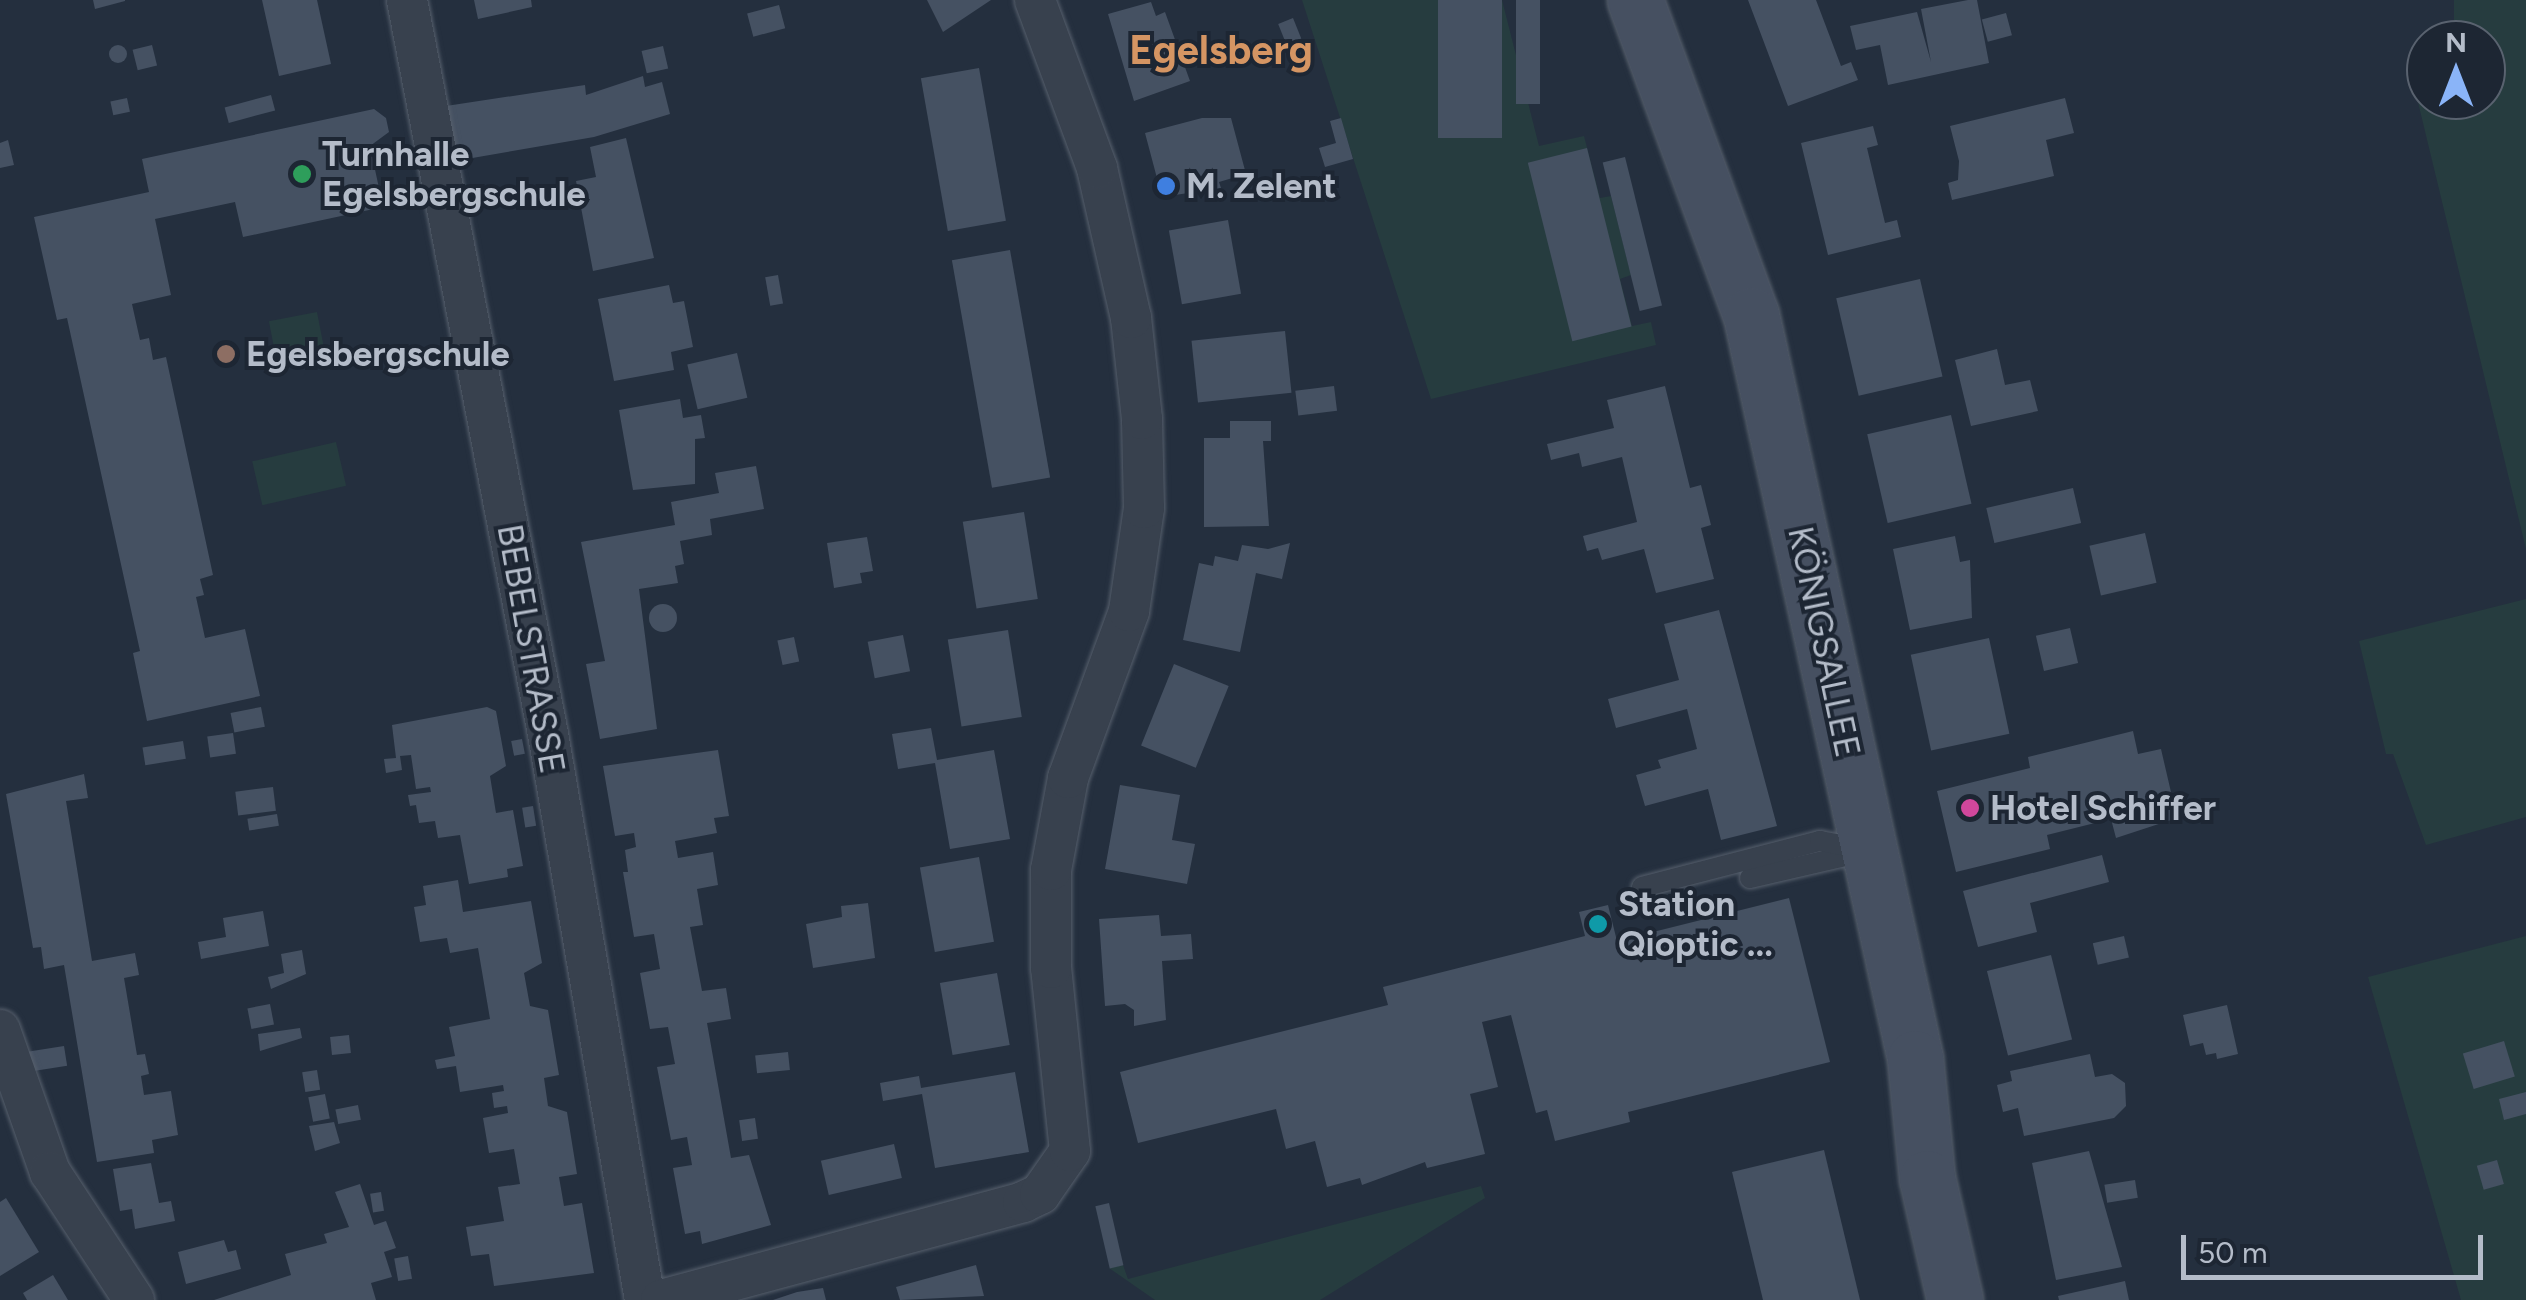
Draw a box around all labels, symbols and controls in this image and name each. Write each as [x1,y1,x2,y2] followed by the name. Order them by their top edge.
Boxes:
[2406,20,2506,120] north arrow
[2445,25,2467,59] text: N
[1129,26,1313,74] district label: Egelsberg
[322,133,586,215] place label: Turnhalle Egelsbergschule
[291,163,313,185] marker: Turnhalle Egelsbergschule
[1186,165,1336,207] place label: M. Zelent
[1155,175,1177,197] marker: M. Zelent
[246,333,510,375] place label: Egelsbergschule
[215,343,237,365] marker: Egelsbergschule
[488,521,574,777] street label: BEBELSTRASSE
[1779,523,1869,761] street label: KÖNIGSALLEE
[1990,787,2216,829] place label: Hotel Schiffer
[1959,797,1981,819] marker: Hotel Schiffer
[1618,883,1773,965] place label: Station Qioptic ...
[1587,913,1609,935] marker: Station Qioptic ...
[2186,1215,2488,1277] scale bar
[2198,1234,2267,1271] text: 50 m

